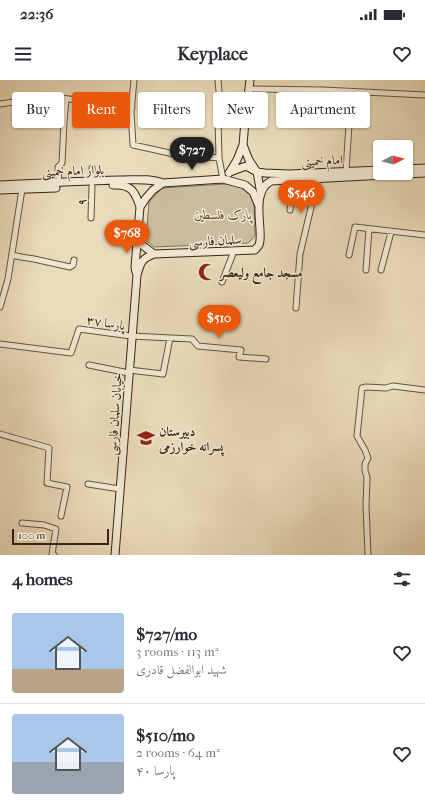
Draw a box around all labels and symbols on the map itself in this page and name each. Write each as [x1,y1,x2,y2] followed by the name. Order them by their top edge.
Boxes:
[168,137,216,171] pin: $727
[373,140,413,180] north arrow
[301,152,344,173] street label: امام خمینی
[42,162,105,183] street label: بلوار امام خمینی
[277,180,325,214] pin: $546
[74,198,89,206] street label: ۹
[194,207,254,224] park label: پارک فلسطین
[103,220,151,254] pin: $768
[188,232,242,251] street label: سلمان فارسی
[197,262,217,282] mosque icon: مسجد جامع ولیعصر
[218,265,303,285] place label: مسجد جامع ولیعصر
[195,305,243,339] pin: $510
[85,312,127,335] street label: پارسا ۳۷
[104,372,127,456] street label: خیابان سلمان فارسی
[158,424,224,457] place label: دبیرستان پسرانه خوارزمی
[136,428,156,448] school or university icon: دبیرستان پسرانه خوارزمی
[12,527,109,546] scale bar

